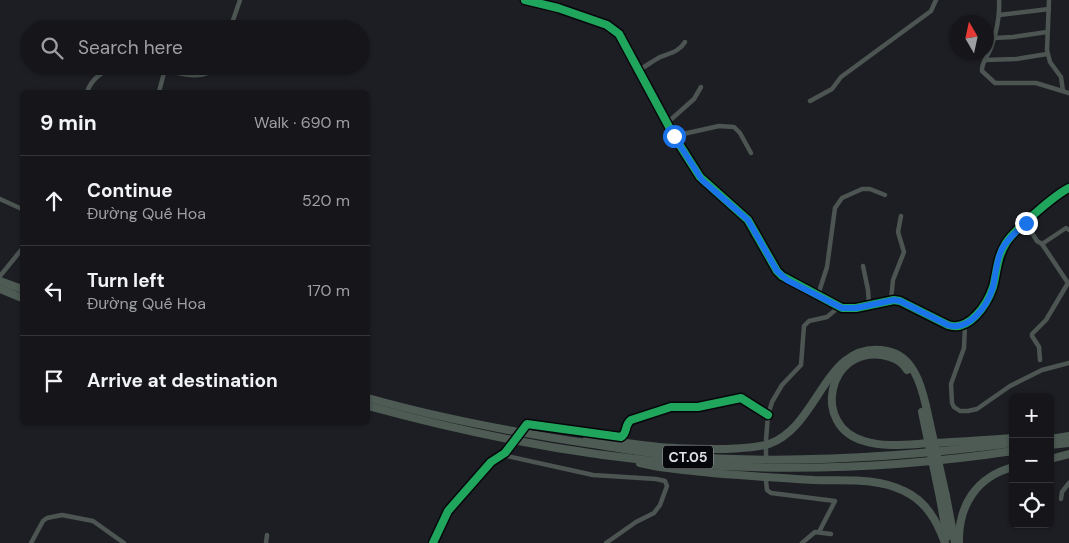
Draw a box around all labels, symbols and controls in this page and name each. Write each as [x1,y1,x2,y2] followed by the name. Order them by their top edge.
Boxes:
[949,15,994,60] north arrow
[20,20,370,75] search box
[38,34,66,62] icon: search
[78,35,183,60] text: Search here
[40,109,97,137] text: 9 min
[254,112,350,133] text: Walk · 690 m
[663,125,686,148] route start
[87,178,173,203] text: Continue
[40,187,68,215] icon: ahead
[302,190,350,211] text: 520 m
[87,203,206,224] text: Đường Quế Hoa
[1015,212,1038,235] route end
[87,268,165,293] text: Turn left
[40,277,68,305] icon: left
[307,280,350,301] text: 170 m
[87,293,206,314] text: Đường Quế Hoa
[40,367,68,395] icon: arrive
[87,368,278,393] text: Arrive at destination
[1009,393,1054,528] map controls
[1009,393,1054,438] button: +
[1009,438,1054,483] button: −
[663,446,713,468] road number: CT.05
[1009,483,1054,528] button: locate

